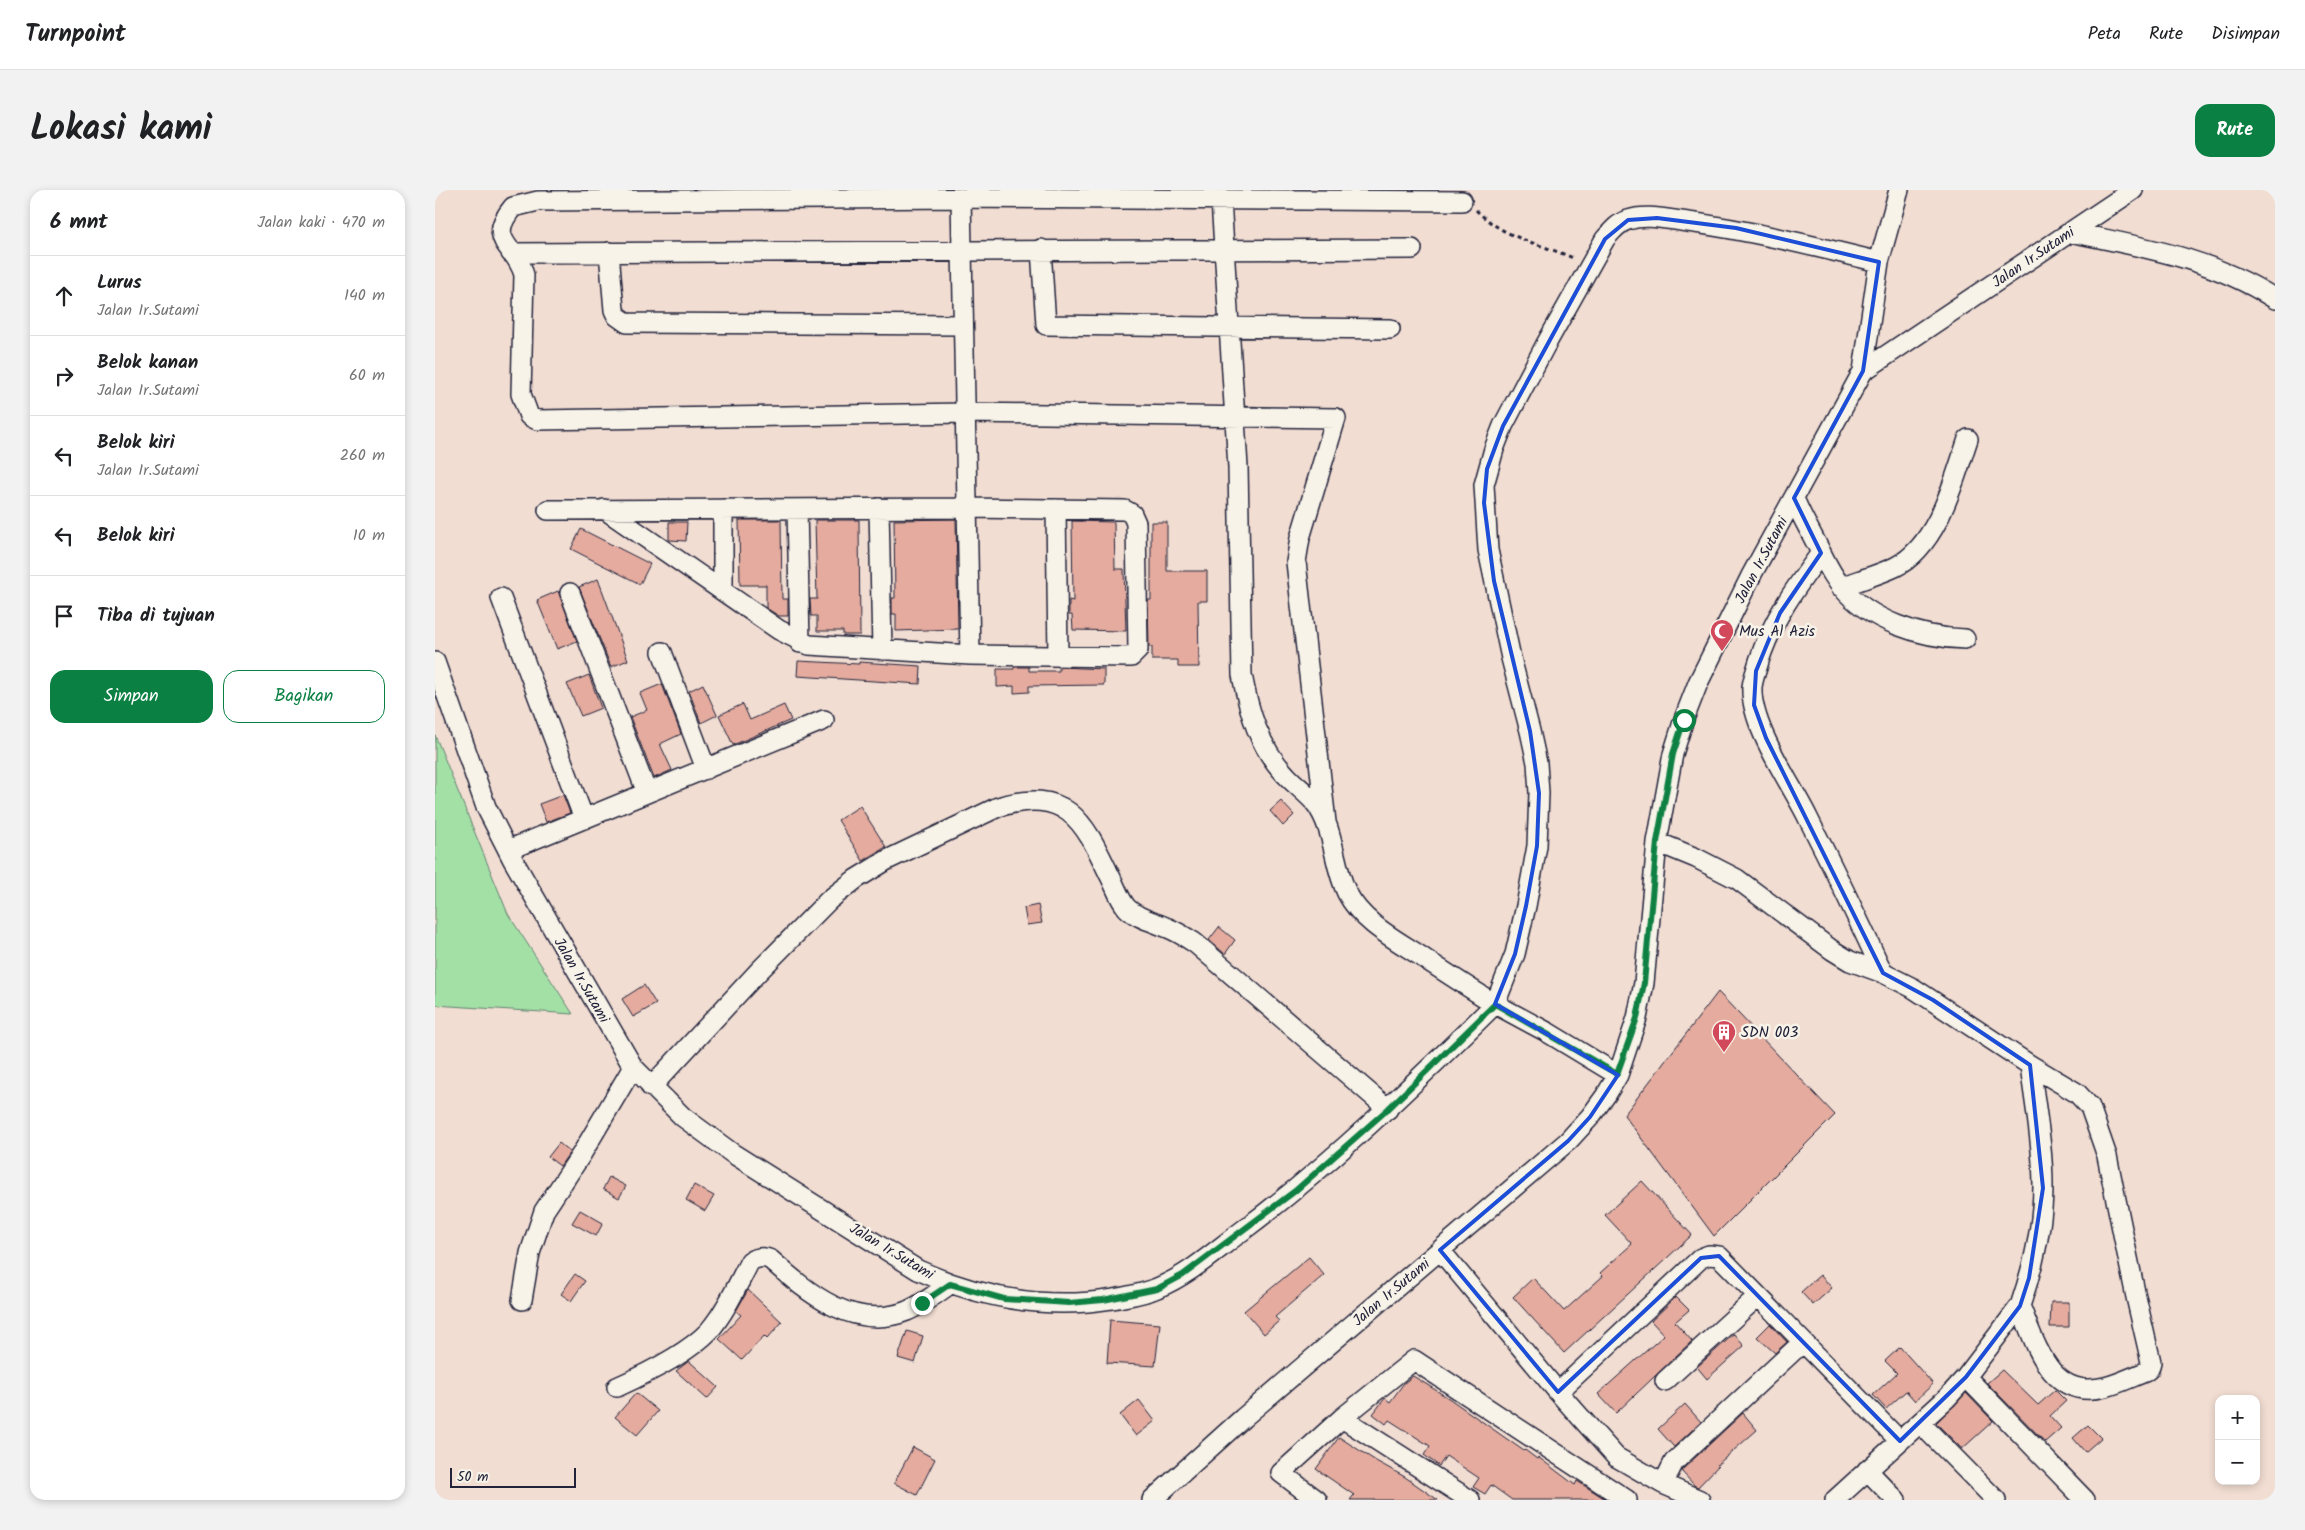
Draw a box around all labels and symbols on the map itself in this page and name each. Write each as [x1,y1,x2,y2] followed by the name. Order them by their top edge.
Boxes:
[1987,220,2081,294] street label: Jalan Ir.Sutami
[1729,511,1796,608] street label: Jalan Ir.Sutami
[1709,618,1735,652] mosque icon: Mus Al Azis
[1739,620,1816,644] place label: Mus Al Azis
[1673,709,1696,732] route start
[547,933,616,1029] street label: Jalan Ir.Sutami
[1711,1019,1737,1053] building icon: SDN 003
[1741,1021,1799,1045] place label: SDN 003
[844,1217,940,1287] street label: Jalan Ir.Sutami
[1347,1252,1437,1333] street label: Jalan Ir.Sutami
[911,1292,934,1315] route end
[450,1465,576,1488] scale bar

